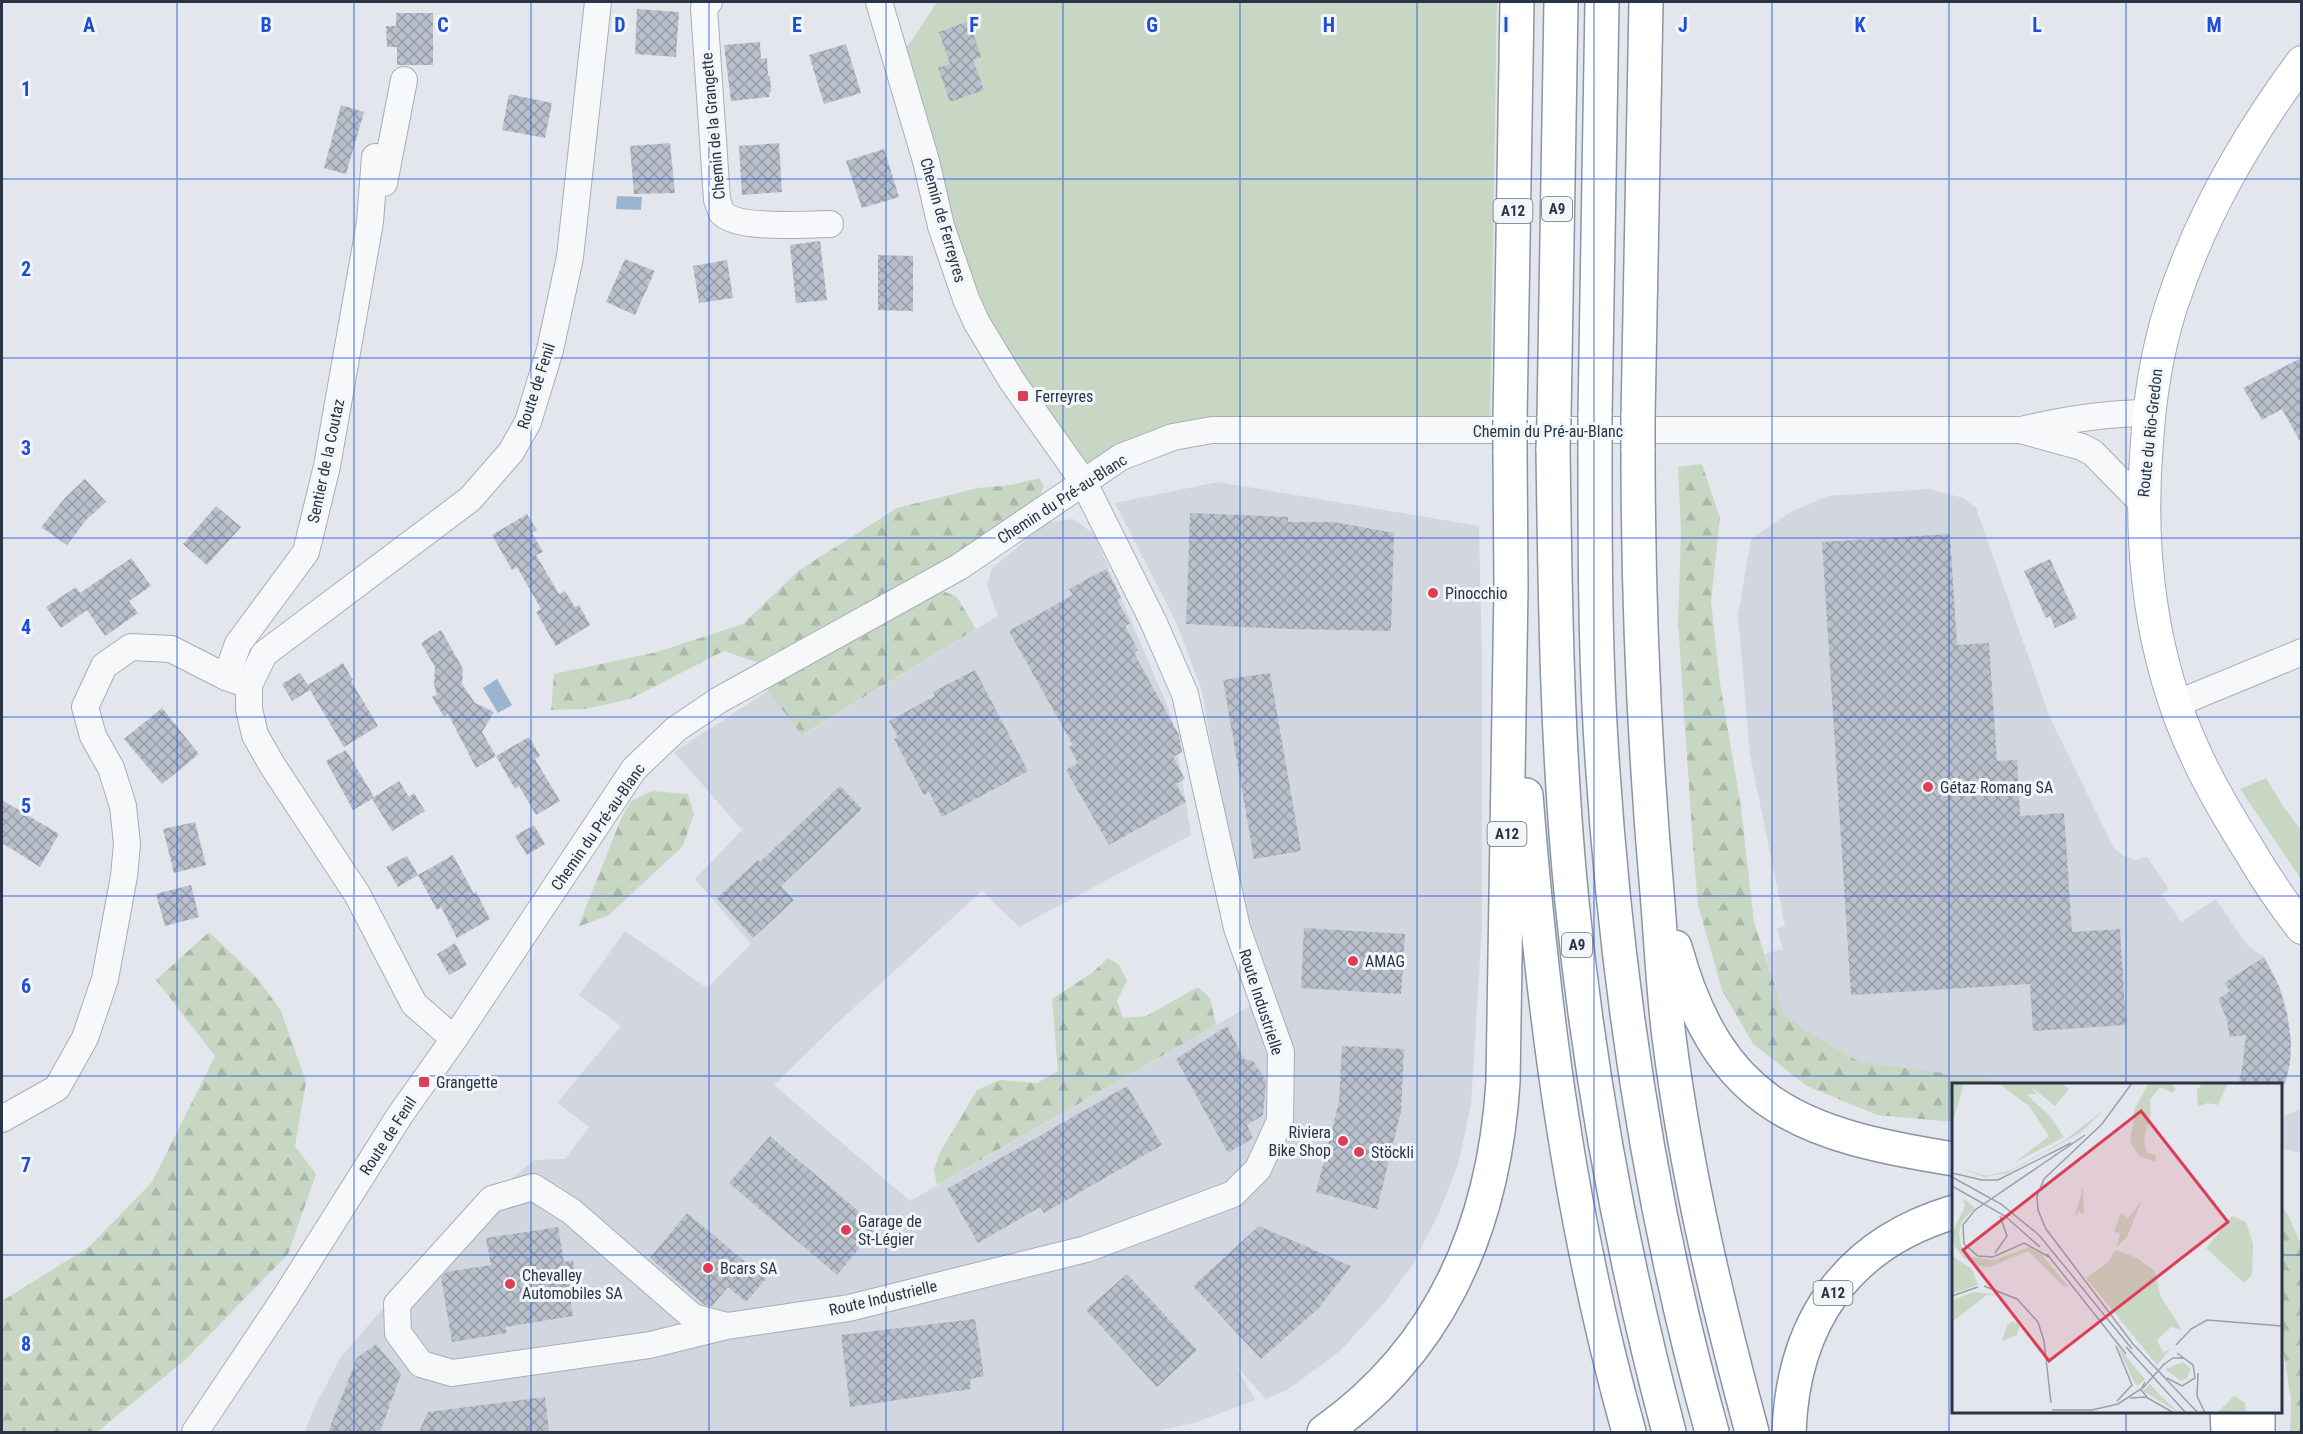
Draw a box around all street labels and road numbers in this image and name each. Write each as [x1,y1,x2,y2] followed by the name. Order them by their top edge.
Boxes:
[697,52,729,200] street label: Chemin de la Grangette
[916,155,970,285] street label: Chemin de Ferreyres
[1542,197,1572,221] road number: A9
[1494,199,1532,223] road number: A12
[513,341,559,431] street label: Route de Fenil
[2134,368,2166,498] street label: Route du Rio-Gredon
[304,397,348,525] street label: Sentier de la Coutaz
[1473,422,1623,441] street label: Chemin du Pré-au-Blanc
[994,450,1130,548] street label: Chemin du Pré-au-Blanc
[547,760,649,894] street label: Chemin du Pré-au-Blanc
[1488,822,1526,846] road number: A12
[1562,933,1592,957] road number: A9
[1235,947,1287,1057] street label: Route Industrielle
[356,1093,420,1179] street label: Route de Fenil
[827,1276,939,1320] street label: Route Industrielle
[1814,1281,1852,1305] road number: A12

